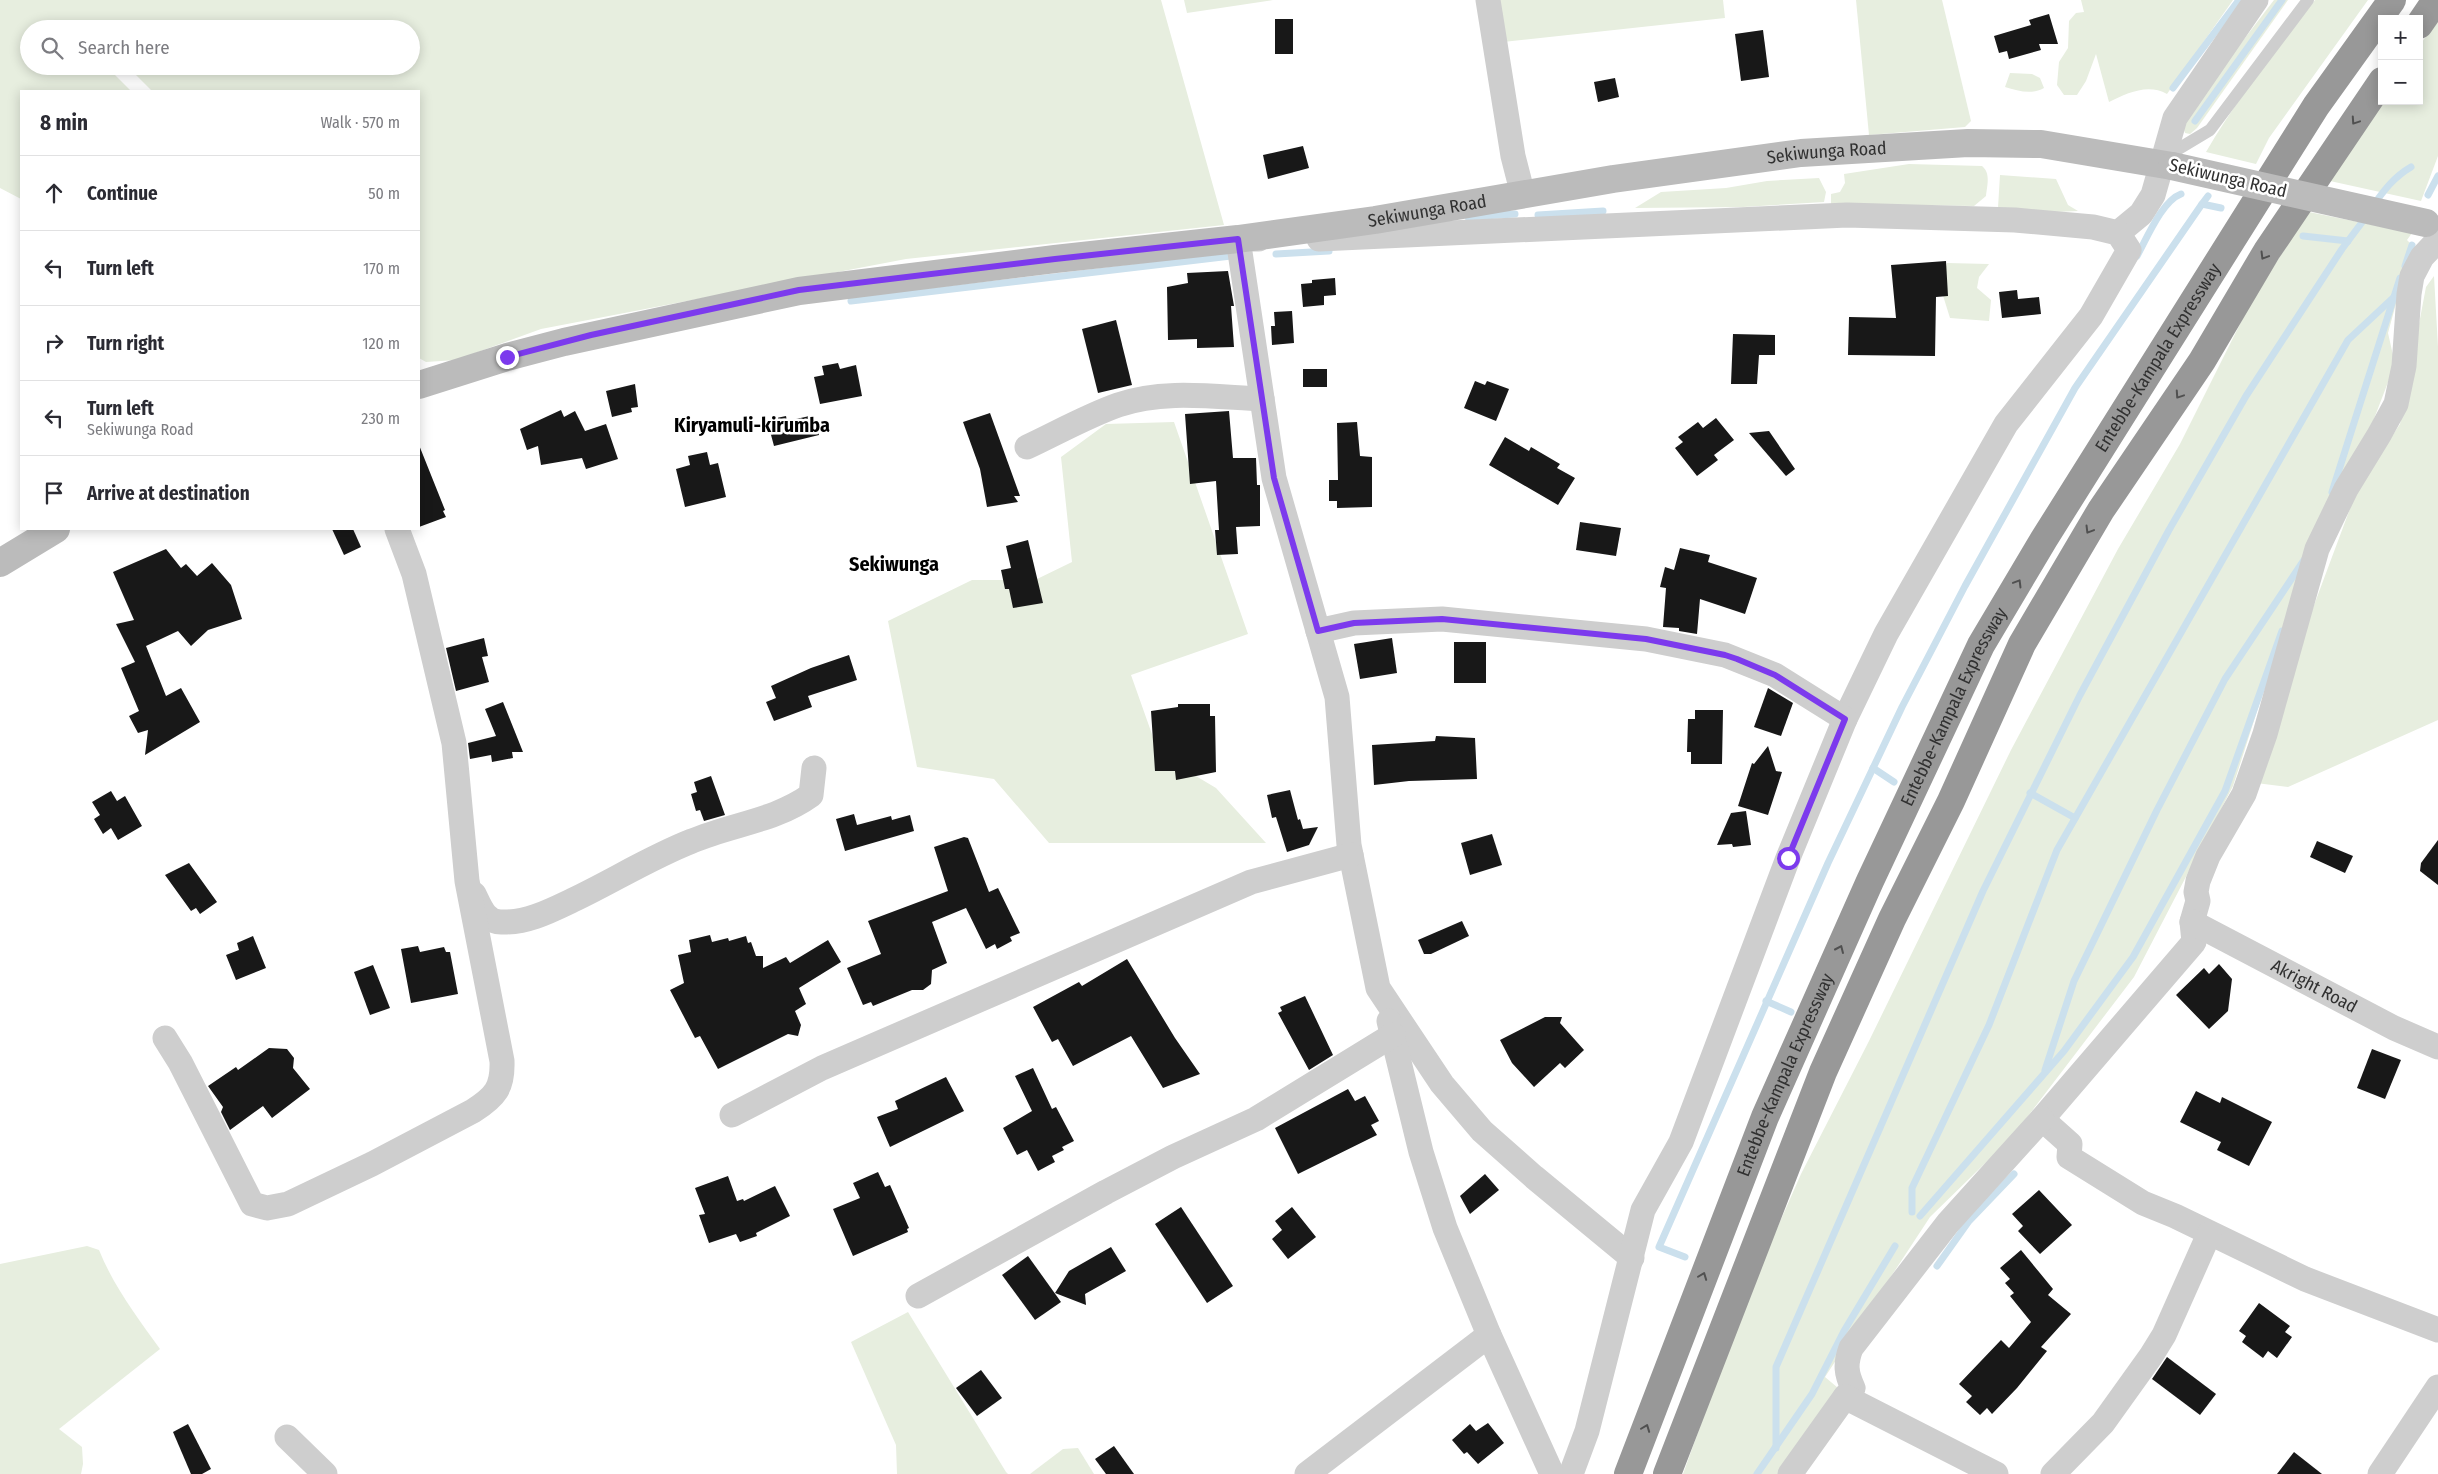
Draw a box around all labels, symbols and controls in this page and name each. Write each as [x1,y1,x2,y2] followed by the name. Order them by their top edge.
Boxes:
[2378,15,2423,105] map controls
[2378,15,2423,60] button: +
[20,20,420,75] search box
[38,34,66,62] icon: search
[78,36,170,59] text: Search here
[2378,60,2423,105] button: −
[40,110,88,136] text: 8 min
[321,113,400,132] text: Walk · 570 m
[2351,116,2361,125] one-way arrow
[1765,137,1887,169] street label: Sekiwunga Road
[2167,154,2289,202] street label: Sekiwunga Road
[40,179,68,207] icon: ahead
[87,182,158,205] text: Continue
[368,184,400,203] text: 50 m
[1366,190,1488,232] street label: Sekiwunga Road
[2261,251,2271,260] one-way arrow
[40,254,68,282] icon: left
[87,257,154,280] text: Turn left
[363,259,400,278] text: 170 m
[2090,259,2225,456] street label: Entebbe-Kampala Expressway
[40,329,68,357] icon: right
[87,332,164,355] text: Turn right
[362,334,400,353] text: 120 m
[496,346,519,369] route end
[2176,390,2186,399] one-way arrow
[87,397,154,420] text: Turn left
[40,404,68,432] icon: left
[361,409,400,428] text: 230 m
[674,413,830,437] district label: Kiryamuli-kirumba
[87,420,194,439] text: Sekiwunga Road
[40,479,68,507] icon: arrive
[87,482,250,505] text: Arrive at destination
[2086,525,2096,534] one-way arrow
[849,552,939,576] district label: Sekiwunga
[2012,579,2022,588] one-way arrow
[1896,603,2012,810] street label: Entebbe-Kampala Expressway
[1777,847,1800,870] route start
[1833,945,1844,954] one-way arrow
[2267,955,2361,1018] street label: Akright Road
[1732,970,1838,1180] street label: Entebbe-Kampala Expressway
[1697,1273,1707,1281] one-way arrow
[1640,1425,1650,1433] one-way arrow

